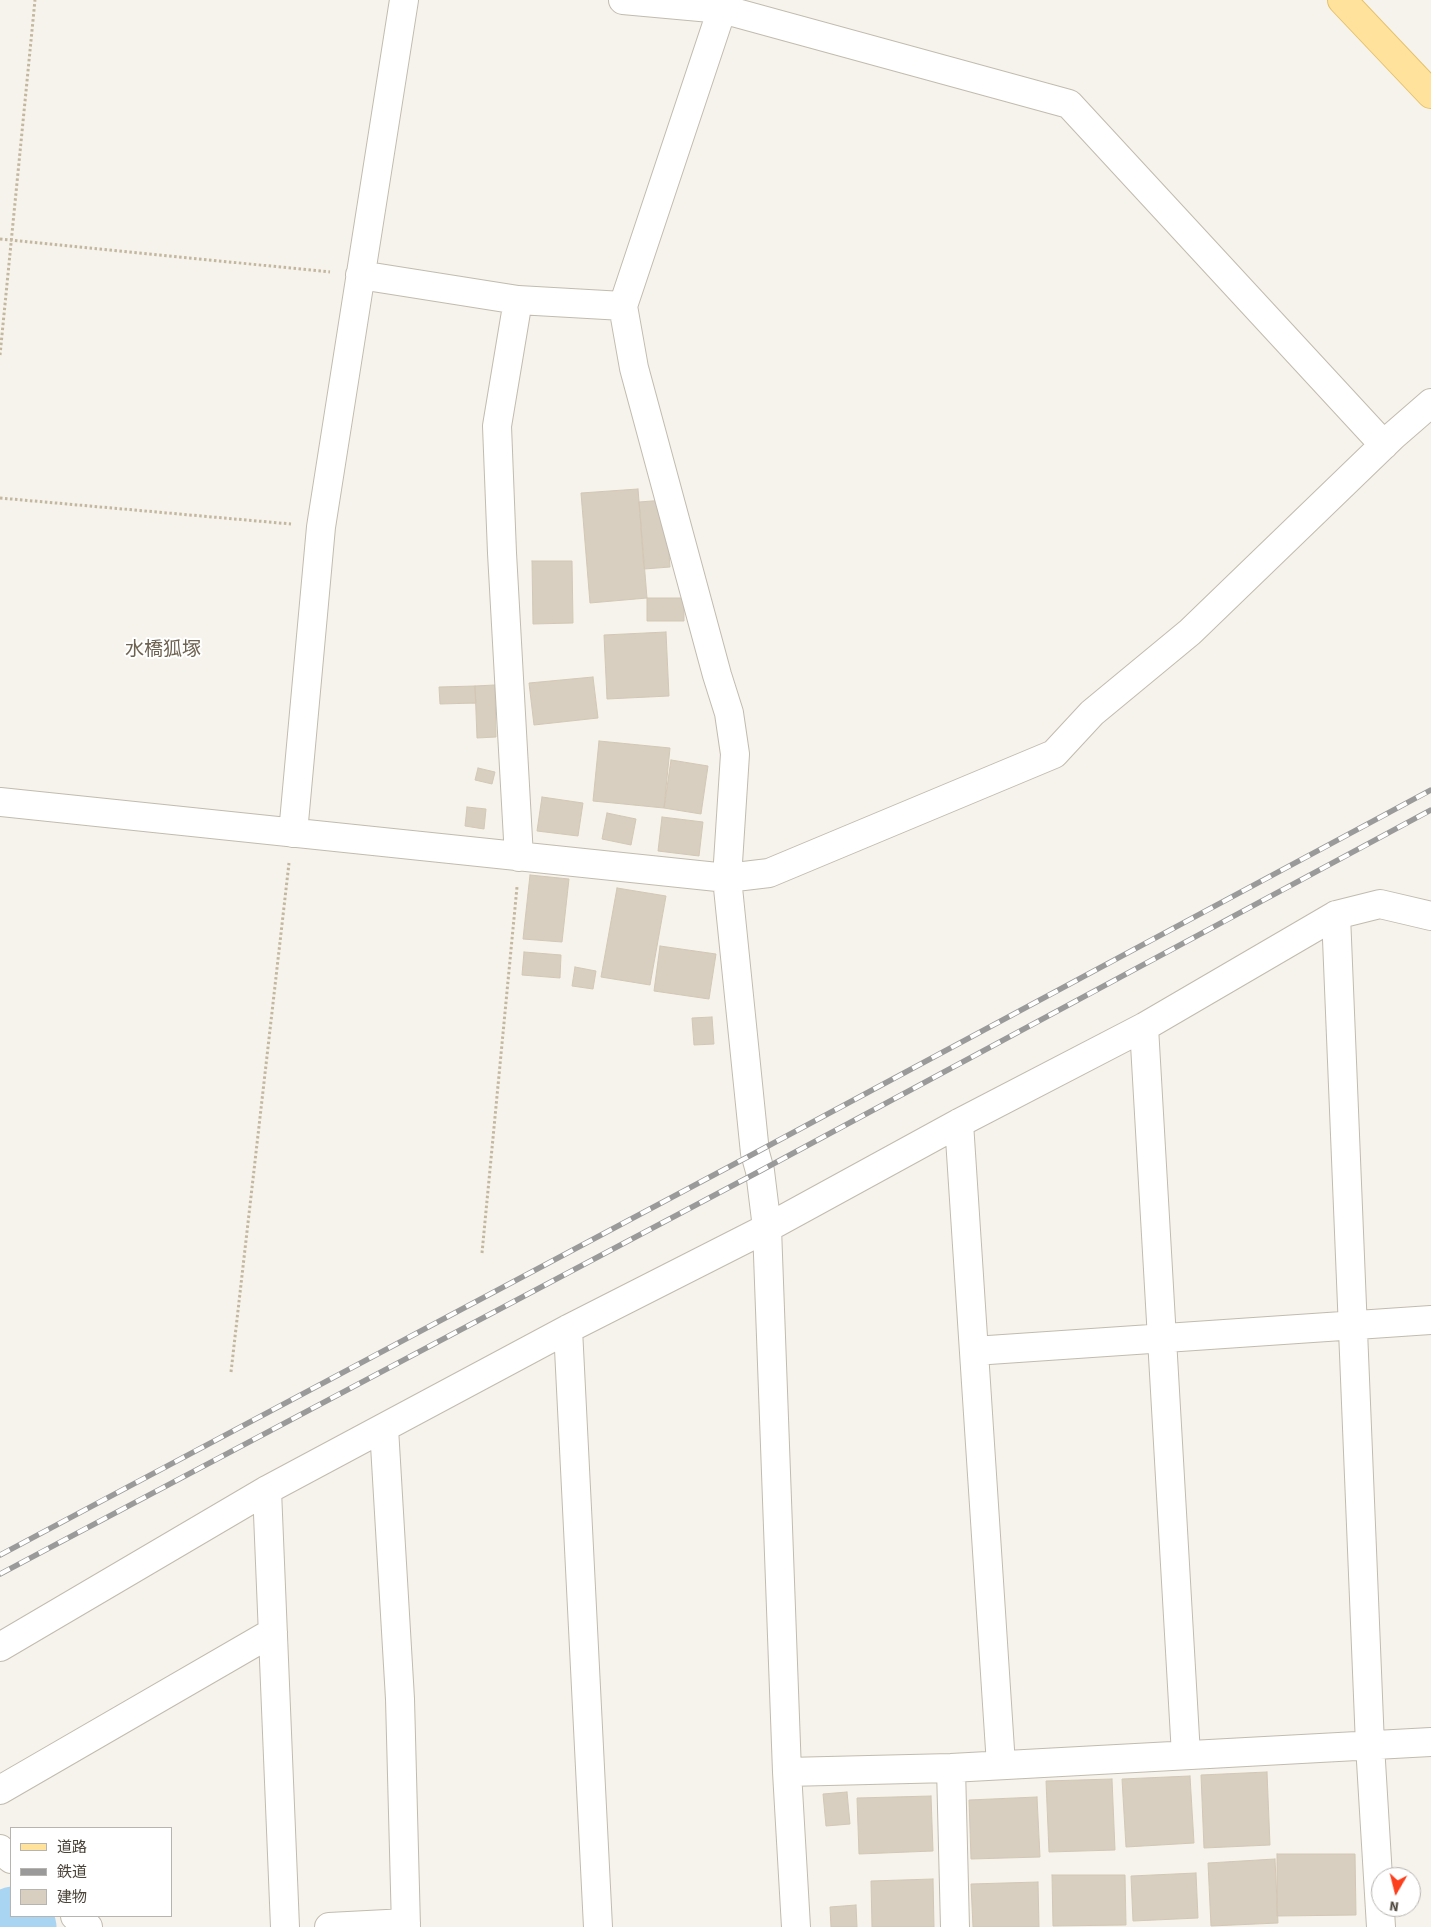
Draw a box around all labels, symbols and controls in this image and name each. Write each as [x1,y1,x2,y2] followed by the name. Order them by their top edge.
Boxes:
[125,640,201,662] district label: 水橋狐塚
[10,1827,172,1917] legend
[57,1837,87,1858] text: 道路
[57,1862,87,1883] text: 鉄道
[1371,1867,1421,1917] north arrow
[57,1887,87,1908] text: 建物
[1388,1895,1400,1916] text: N

